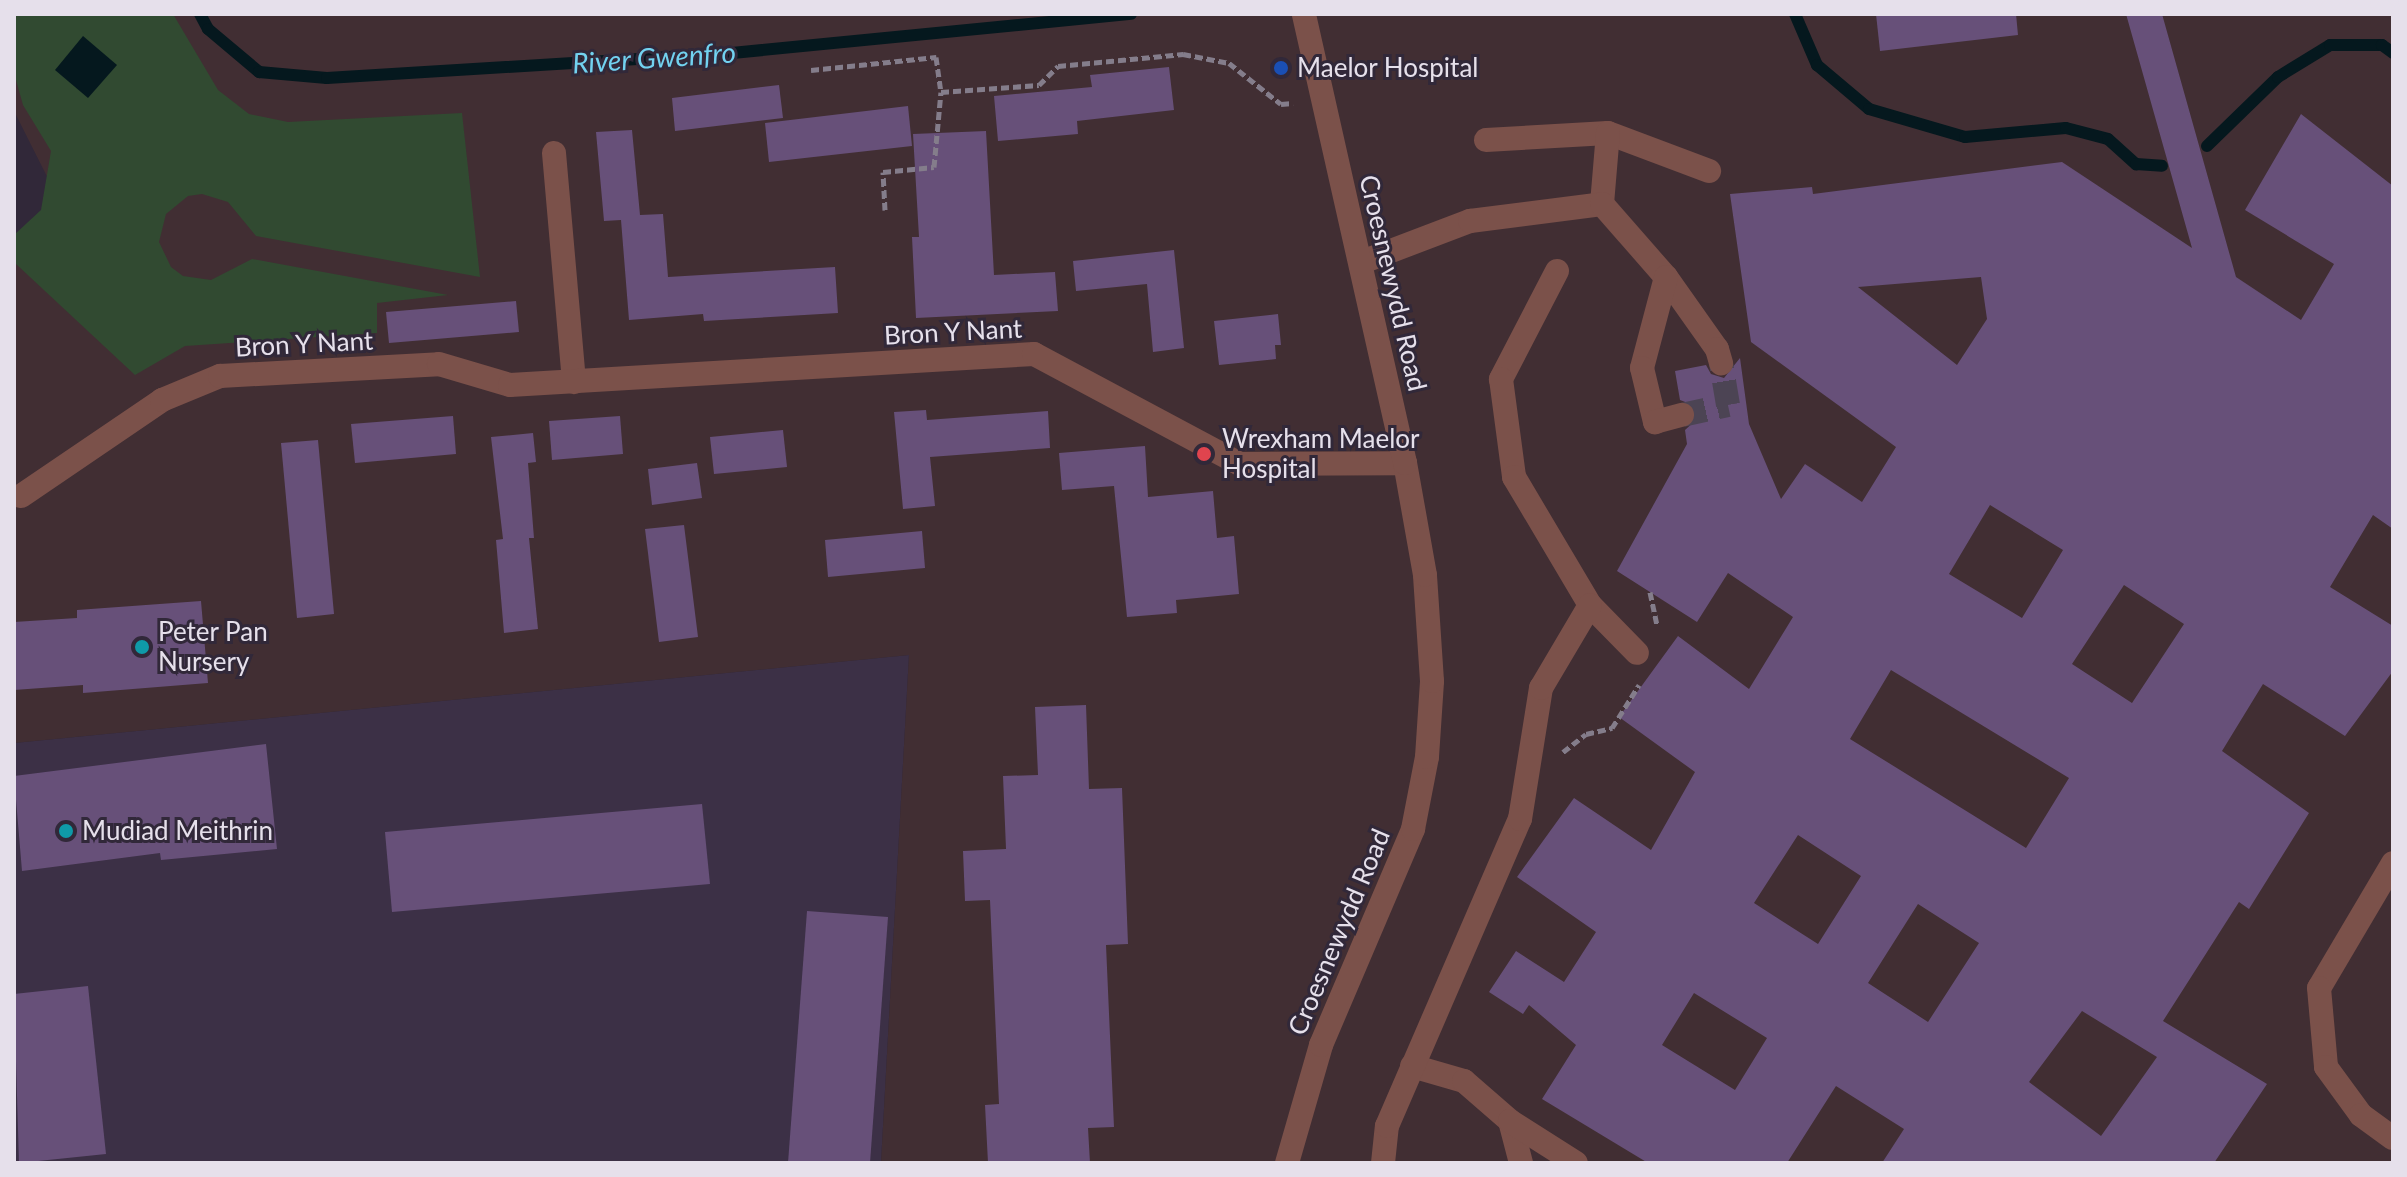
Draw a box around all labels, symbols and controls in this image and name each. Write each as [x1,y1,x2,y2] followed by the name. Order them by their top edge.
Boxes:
[571,35,737,79] water label: River Gwenfro
[1297,52,1479,84] place label: Maelor Hospital
[1272,59,1290,77] marker: Maelor Hospital
[1353,172,1433,394] street label: Croesnewydd Road
[882,313,1024,351] street label: Bron Y Nant
[233,325,375,363] street label: Bron Y Nant
[1222,423,1419,484] place label: Wrexham Maelor Hospital
[1193,443,1215,465] marker: Wrexham Maelor Hospital
[158,616,268,678] place label: Peter Pan Nursery
[133,638,151,656] marker: Peter Pan Nursery
[82,815,273,847] place label: Mudiad Meithrin
[57,822,75,840] marker: Mudiad Meithrin
[1281,824,1397,1040] street label: Croesnewydd Road

